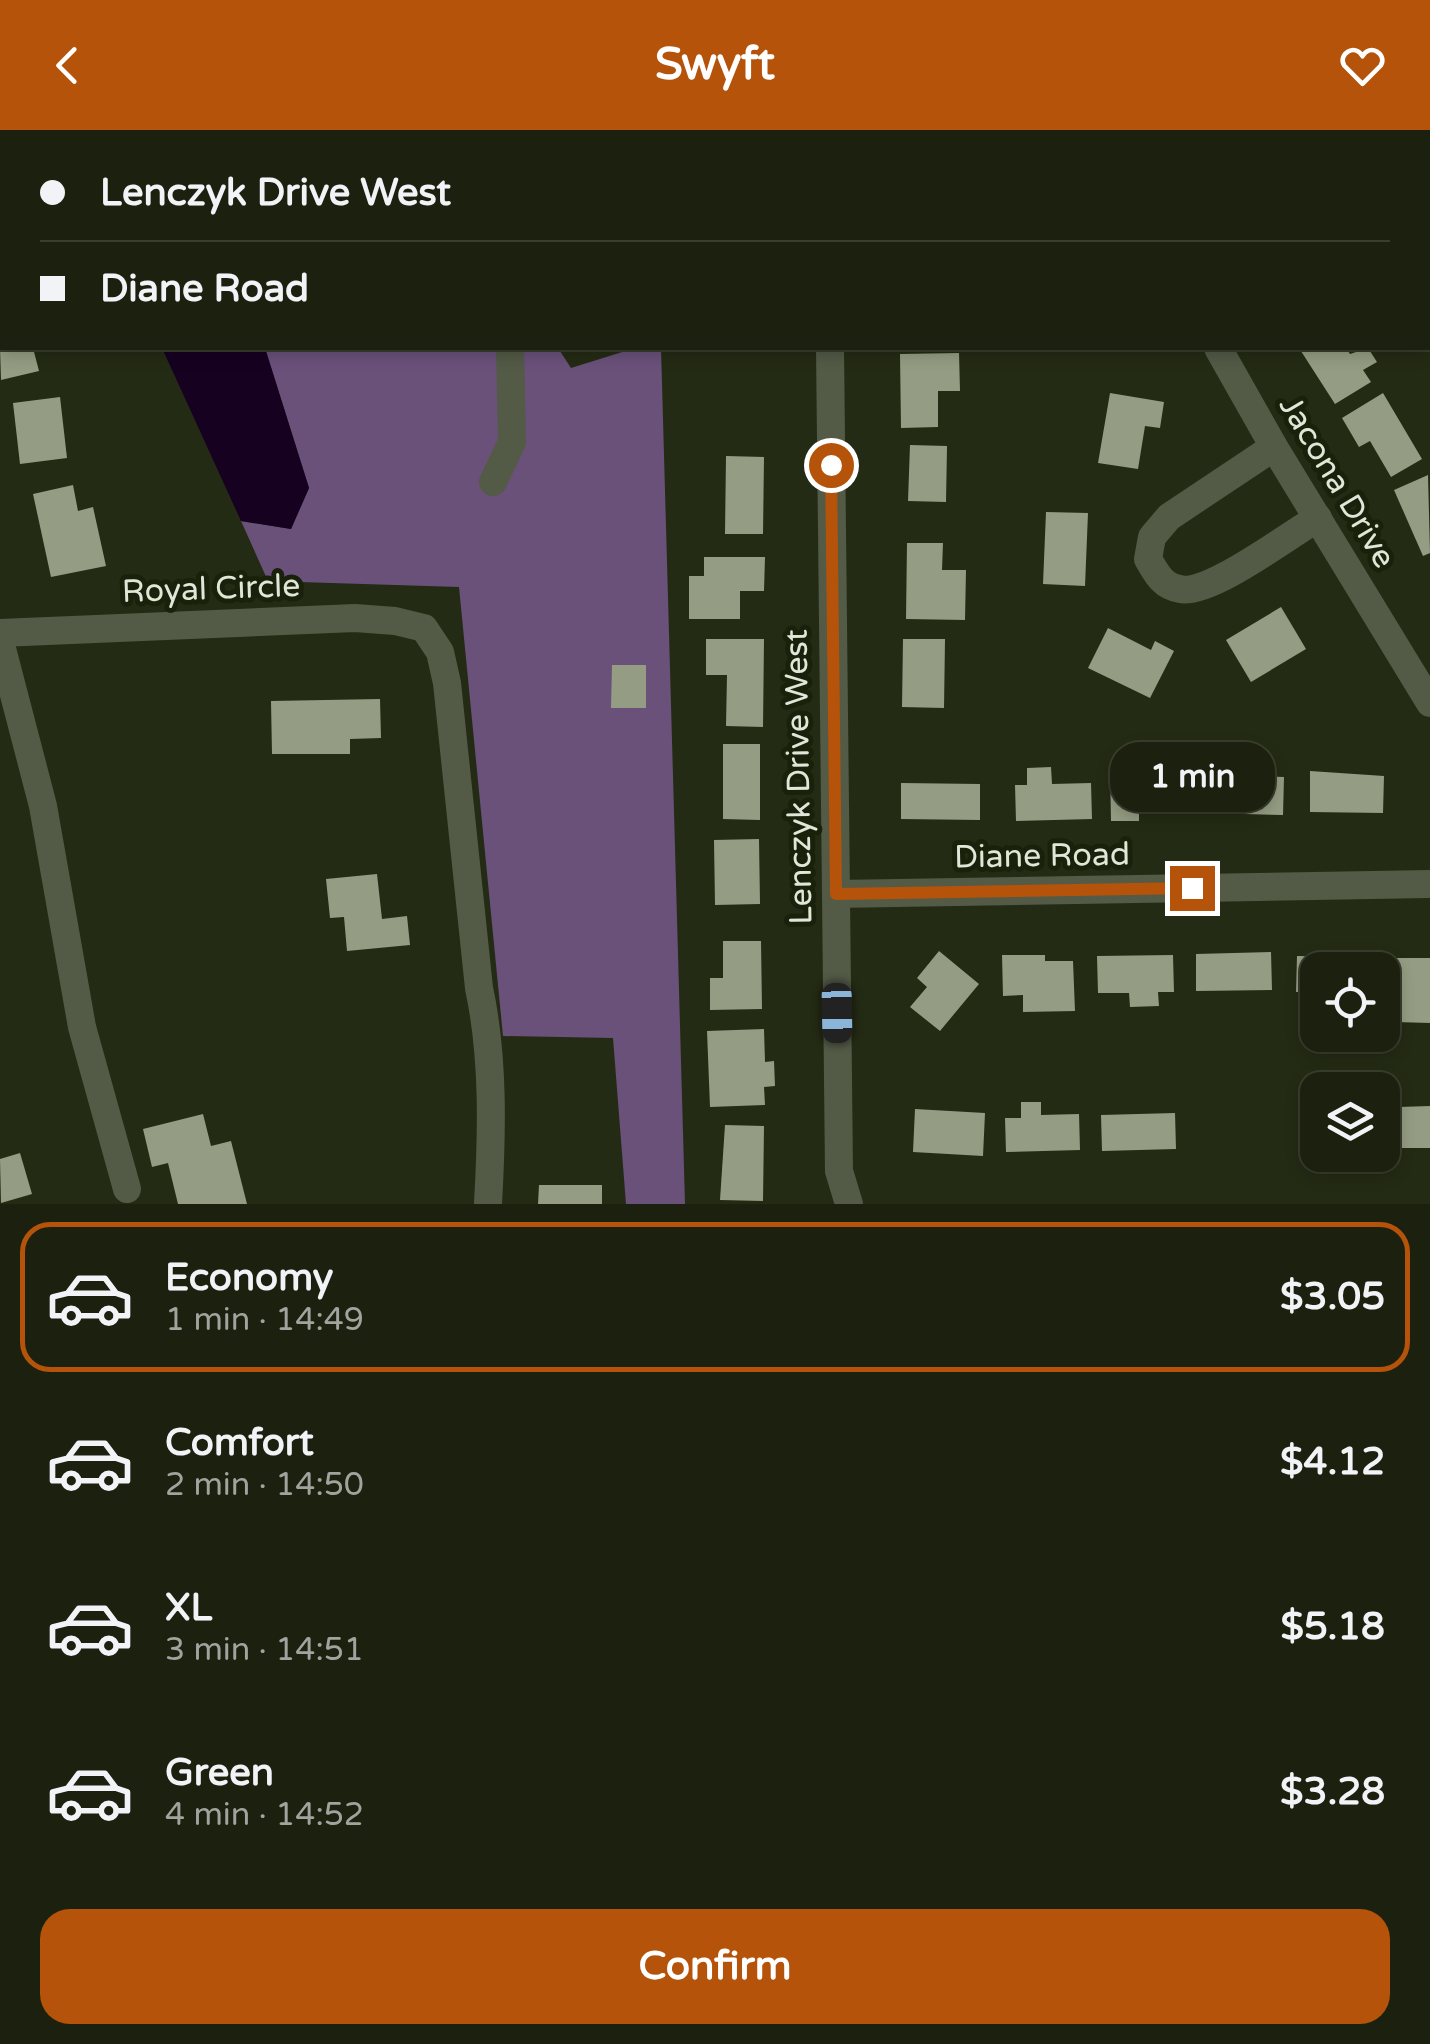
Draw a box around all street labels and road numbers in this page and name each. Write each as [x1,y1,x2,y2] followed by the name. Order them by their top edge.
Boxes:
[1271,389,1403,575] street label: Jacona Drive
[121,567,301,611] street label: Royal Circle
[777,629,821,925] street label: Lenczyk Drive West
[954,835,1130,877] street label: Diane Road

